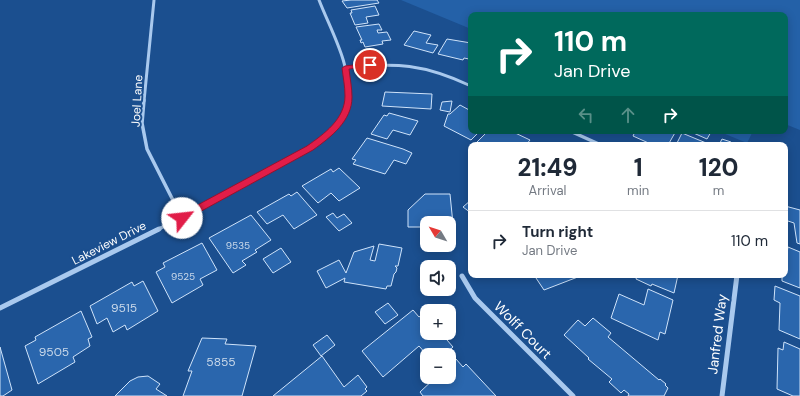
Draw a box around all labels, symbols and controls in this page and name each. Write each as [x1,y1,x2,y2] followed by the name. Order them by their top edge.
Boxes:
[554,23,627,60] text: 110 m
[488,28,540,80] icon: right
[353,48,387,82] pin
[359,54,381,76] icon: arrive
[554,59,631,83] text: Jan Drive
[128,74,146,128] street label: Joel Lane
[575,104,597,126] icon: left
[617,104,639,126] icon: ahead
[659,104,681,126] icon: right
[518,152,578,183] text: 21:49
[634,152,643,183] text: 1
[699,152,738,183] text: 120
[529,182,566,199] text: Arrival
[627,182,649,199] text: min
[713,182,724,199] text: m
[161,197,203,239] position arrow
[420,216,456,252] north arrow
[420,216,456,384] map controls
[69,217,149,269] street label: Lakeview Drive
[522,222,593,242] text: Turn right
[488,230,510,252] icon: right
[731,231,768,251] text: 110 m
[226,239,250,252] house number: 9535
[522,242,577,259] text: Jan Drive
[420,260,456,296] button: sound
[171,270,195,283] house number: 9525
[703,293,731,375] street label: Janfred Way
[490,297,556,363] street label: Wolff Court
[111,300,137,316] house number: 9515
[420,304,456,340] button: +
[39,344,69,360] house number: 9505
[420,348,456,384] button: −
[206,354,236,370] house number: 5855

